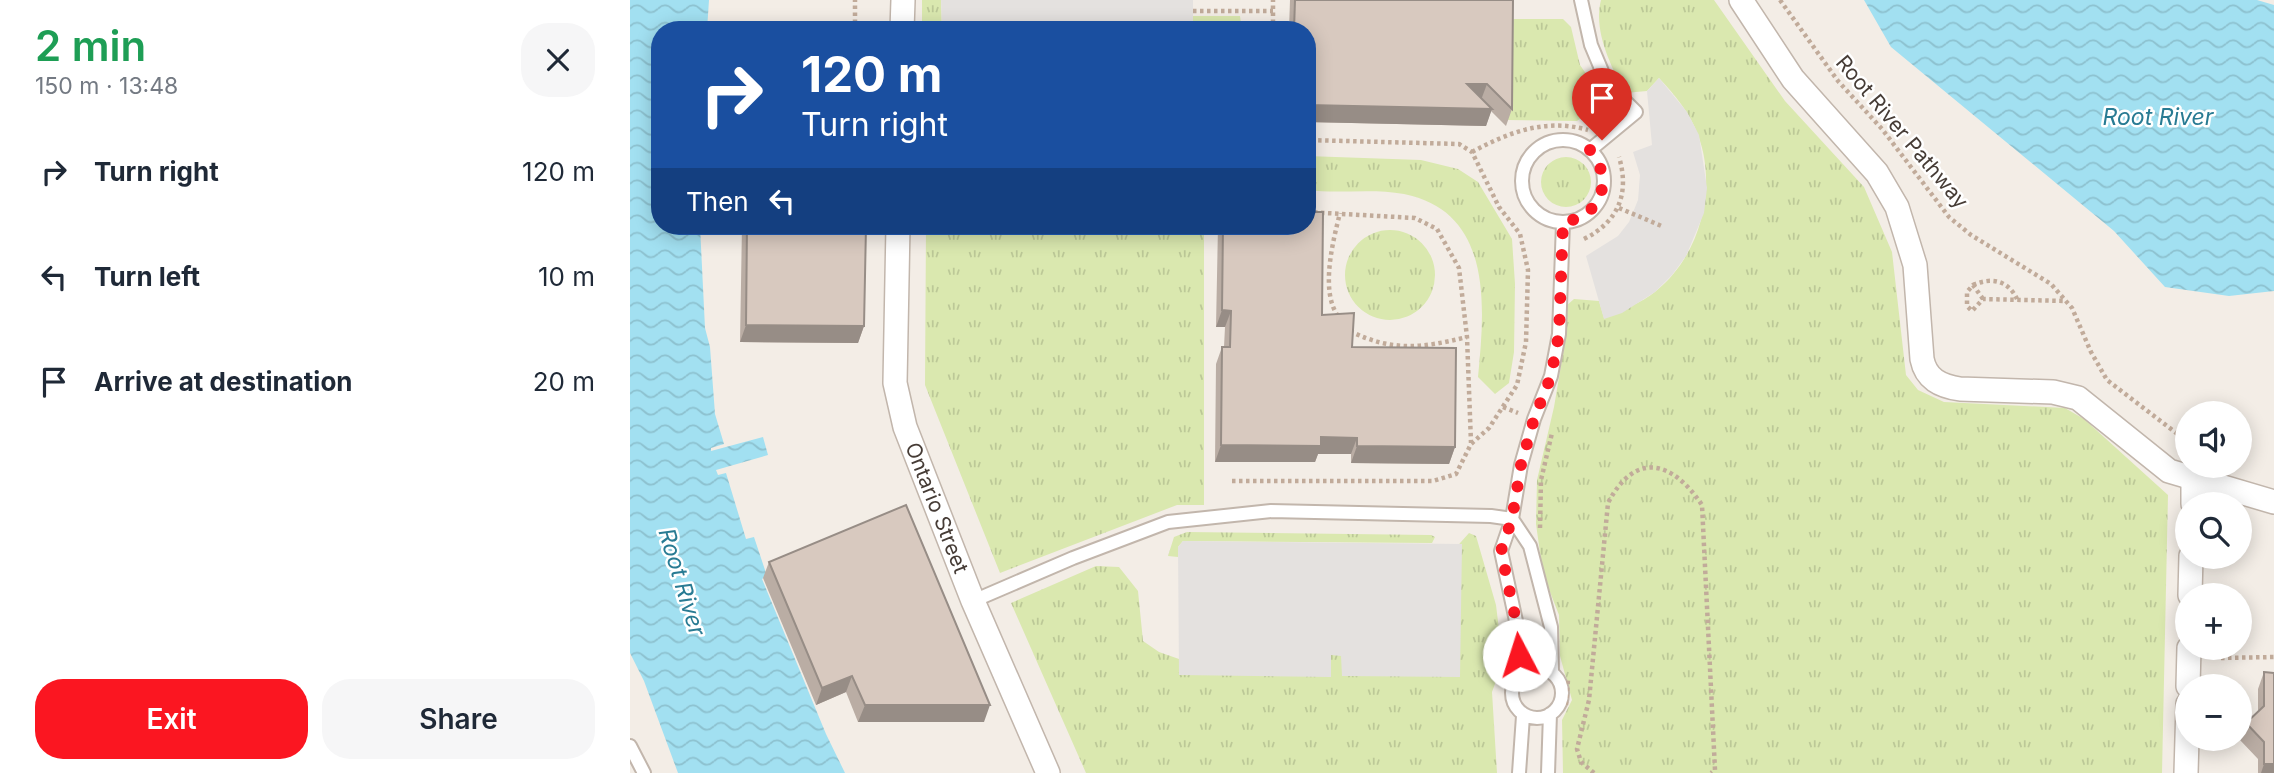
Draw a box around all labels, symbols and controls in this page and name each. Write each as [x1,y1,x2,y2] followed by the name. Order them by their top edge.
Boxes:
[35,20,146,71] text: 2 min
[521,23,595,97] button: close
[801,45,942,104] text: 120 m
[686,49,777,140] icon: right
[1831,50,1974,213] street label: Root River Pathway
[1572,68,1632,140] pin
[35,72,178,100] text: 150 m · 13:48
[1583,79,1621,117] icon: arrive
[2103,103,2215,131] water label: Root River
[801,105,948,144] text: Turn right
[35,153,73,191] icon: right
[94,156,219,187] text: Turn right
[522,156,595,187] text: 120 m
[763,182,801,220] icon: left
[686,186,749,217] text: Then
[35,258,73,296] icon: left
[94,261,200,292] text: Turn left
[538,261,595,292] text: 10 m
[35,363,73,401] icon: arrive
[94,366,353,397] text: Arrive at destination
[533,366,595,397] text: 20 m
[2175,401,2252,751] map controls
[2175,401,2252,478] button: sound
[900,439,974,577] street label: Ontario Street
[2175,492,2252,569] button: search
[652,525,712,640] water label: Root River
[2175,583,2252,660] button: +
[1482,618,1556,692] position arrow
[2175,674,2252,751] button: −
[35,679,308,759] button: Exit
[322,679,595,759] button: Share

